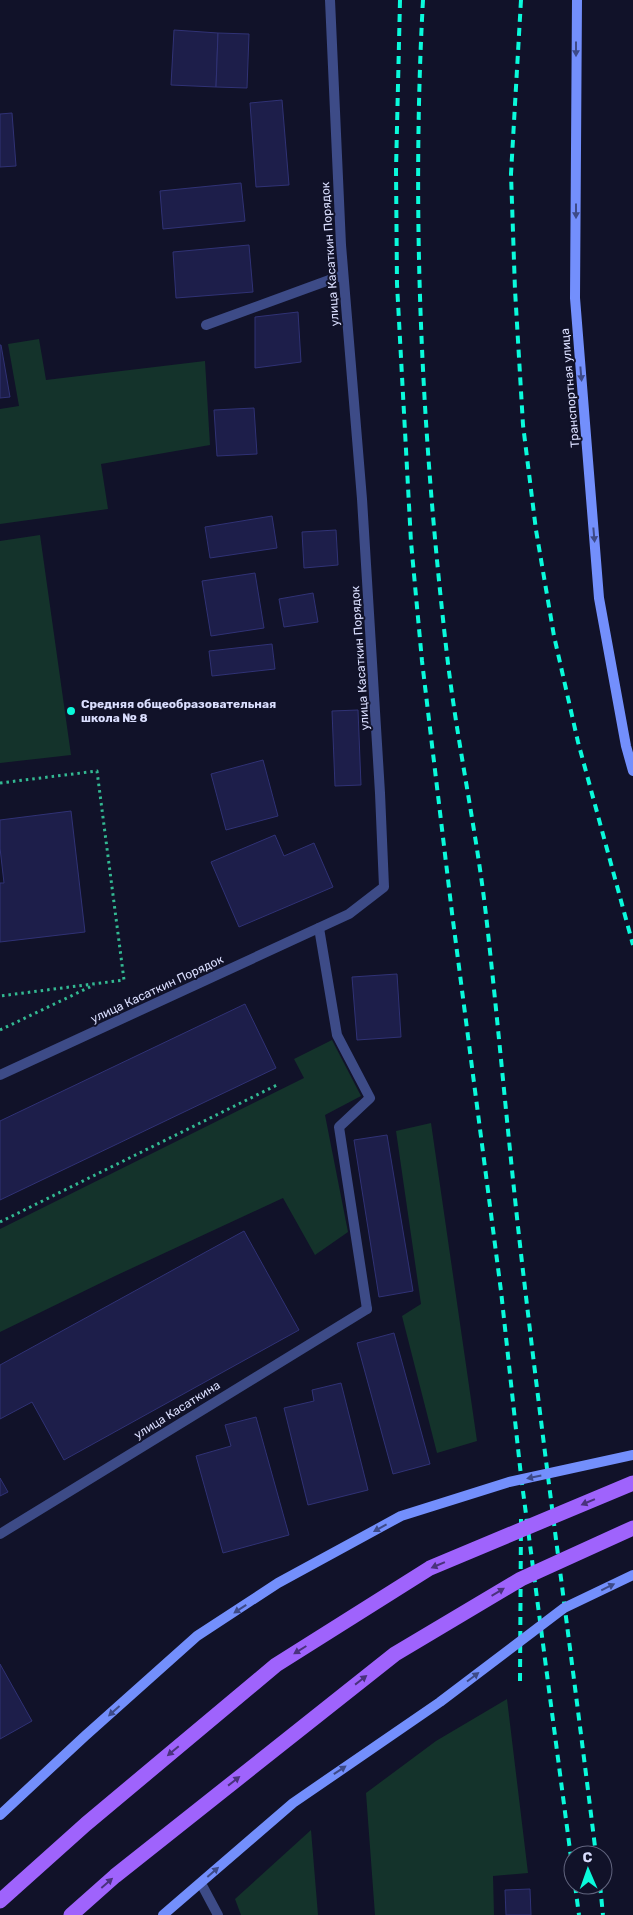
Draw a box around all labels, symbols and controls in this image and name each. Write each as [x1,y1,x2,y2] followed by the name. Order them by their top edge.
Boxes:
[572,41,580,57] one-way arrow
[318,181,342,327] street label: улица Касаткин Порядок
[572,203,580,219] one-way arrow
[558,328,582,448] street label: Транспортная улица
[577,366,585,382] one-way arrow
[590,528,598,544] one-way arrow
[348,585,372,731] street label: улица Касаткин Порядок
[81,697,276,725] place label: Средняя общеобразовательная школа № 8
[65,705,77,717] marker: Средняя общеобразовательная школа № 8
[88,952,226,1026] street label: улица Касаткин Порядок
[131,1378,223,1442] street label: улица Касаткина
[526,1473,542,1481] one-way arrow
[581,1498,595,1506] one-way arrow
[373,1524,388,1532] one-way arrow
[431,1561,445,1569] one-way arrow
[601,1583,615,1591] one-way arrow
[491,1588,504,1597] one-way arrow
[233,1604,246,1613] one-way arrow
[293,1645,307,1655] one-way arrow
[466,1672,480,1682] one-way arrow
[355,1675,368,1686] one-way arrow
[108,1705,120,1717] one-way arrow
[167,1746,180,1757] one-way arrow
[333,1765,347,1775] one-way arrow
[227,1776,240,1787] one-way arrow
[563,1845,613,1895] north arrow
[582,1849,593,1866] text: С
[207,1866,220,1877] one-way arrow
[101,1877,113,1889] one-way arrow

